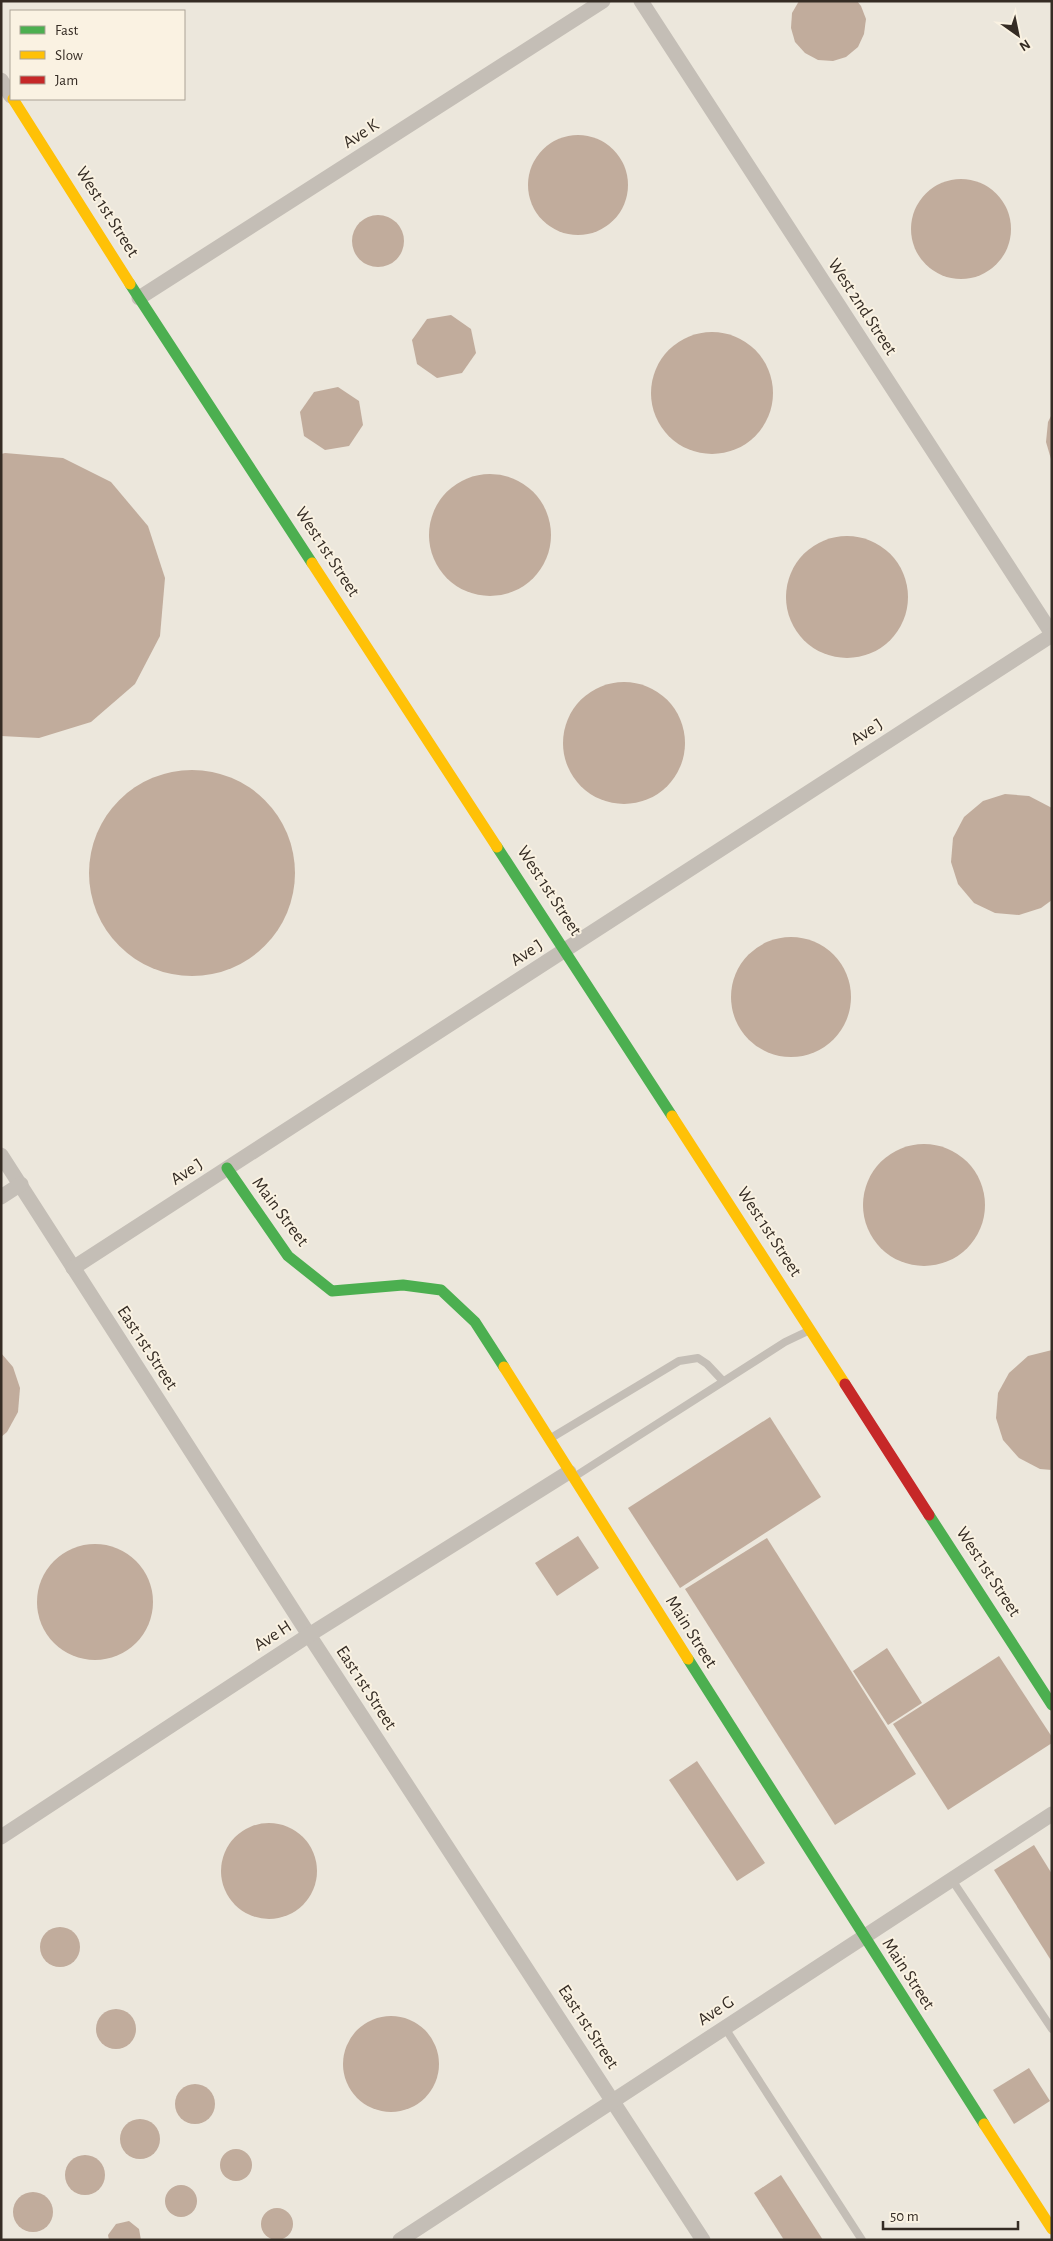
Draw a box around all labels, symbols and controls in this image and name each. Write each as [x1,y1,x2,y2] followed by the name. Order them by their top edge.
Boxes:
[10,10,185,100] legend
[993,10,1043,60] north arrow
[55,23,79,38] text: Fast
[1017,37,1032,54] text: N
[55,48,83,63] text: Slow
[55,73,78,88] text: Jam
[340,116,382,152] street label: Ave K
[72,164,142,261] street label: West 1st Street
[824,256,900,359] street label: West 2nd Street
[291,504,363,600] street label: West 1st Street
[848,715,886,749] street label: Ave J
[513,843,585,939] street label: West 1st Street
[508,936,546,970] street label: Ave J
[168,1155,206,1189] street label: Ave J
[248,1174,312,1250] street label: Main Street
[733,1184,805,1280] street label: West 1st Street
[113,1303,181,1393] street label: East 1st Street
[952,1524,1024,1620] street label: West 1st Street
[662,1593,720,1671] street label: Main Street
[251,1617,295,1655] street label: Ave H
[332,1643,400,1733] street label: East 1st Street
[878,1935,938,2013] street label: Main Street
[554,1982,622,2072] street label: East 1st Street
[695,1993,737,2029] street label: Ave G
[883,2198,1018,2230] scale bar
[890,2209,919,2224] text: 50 m

